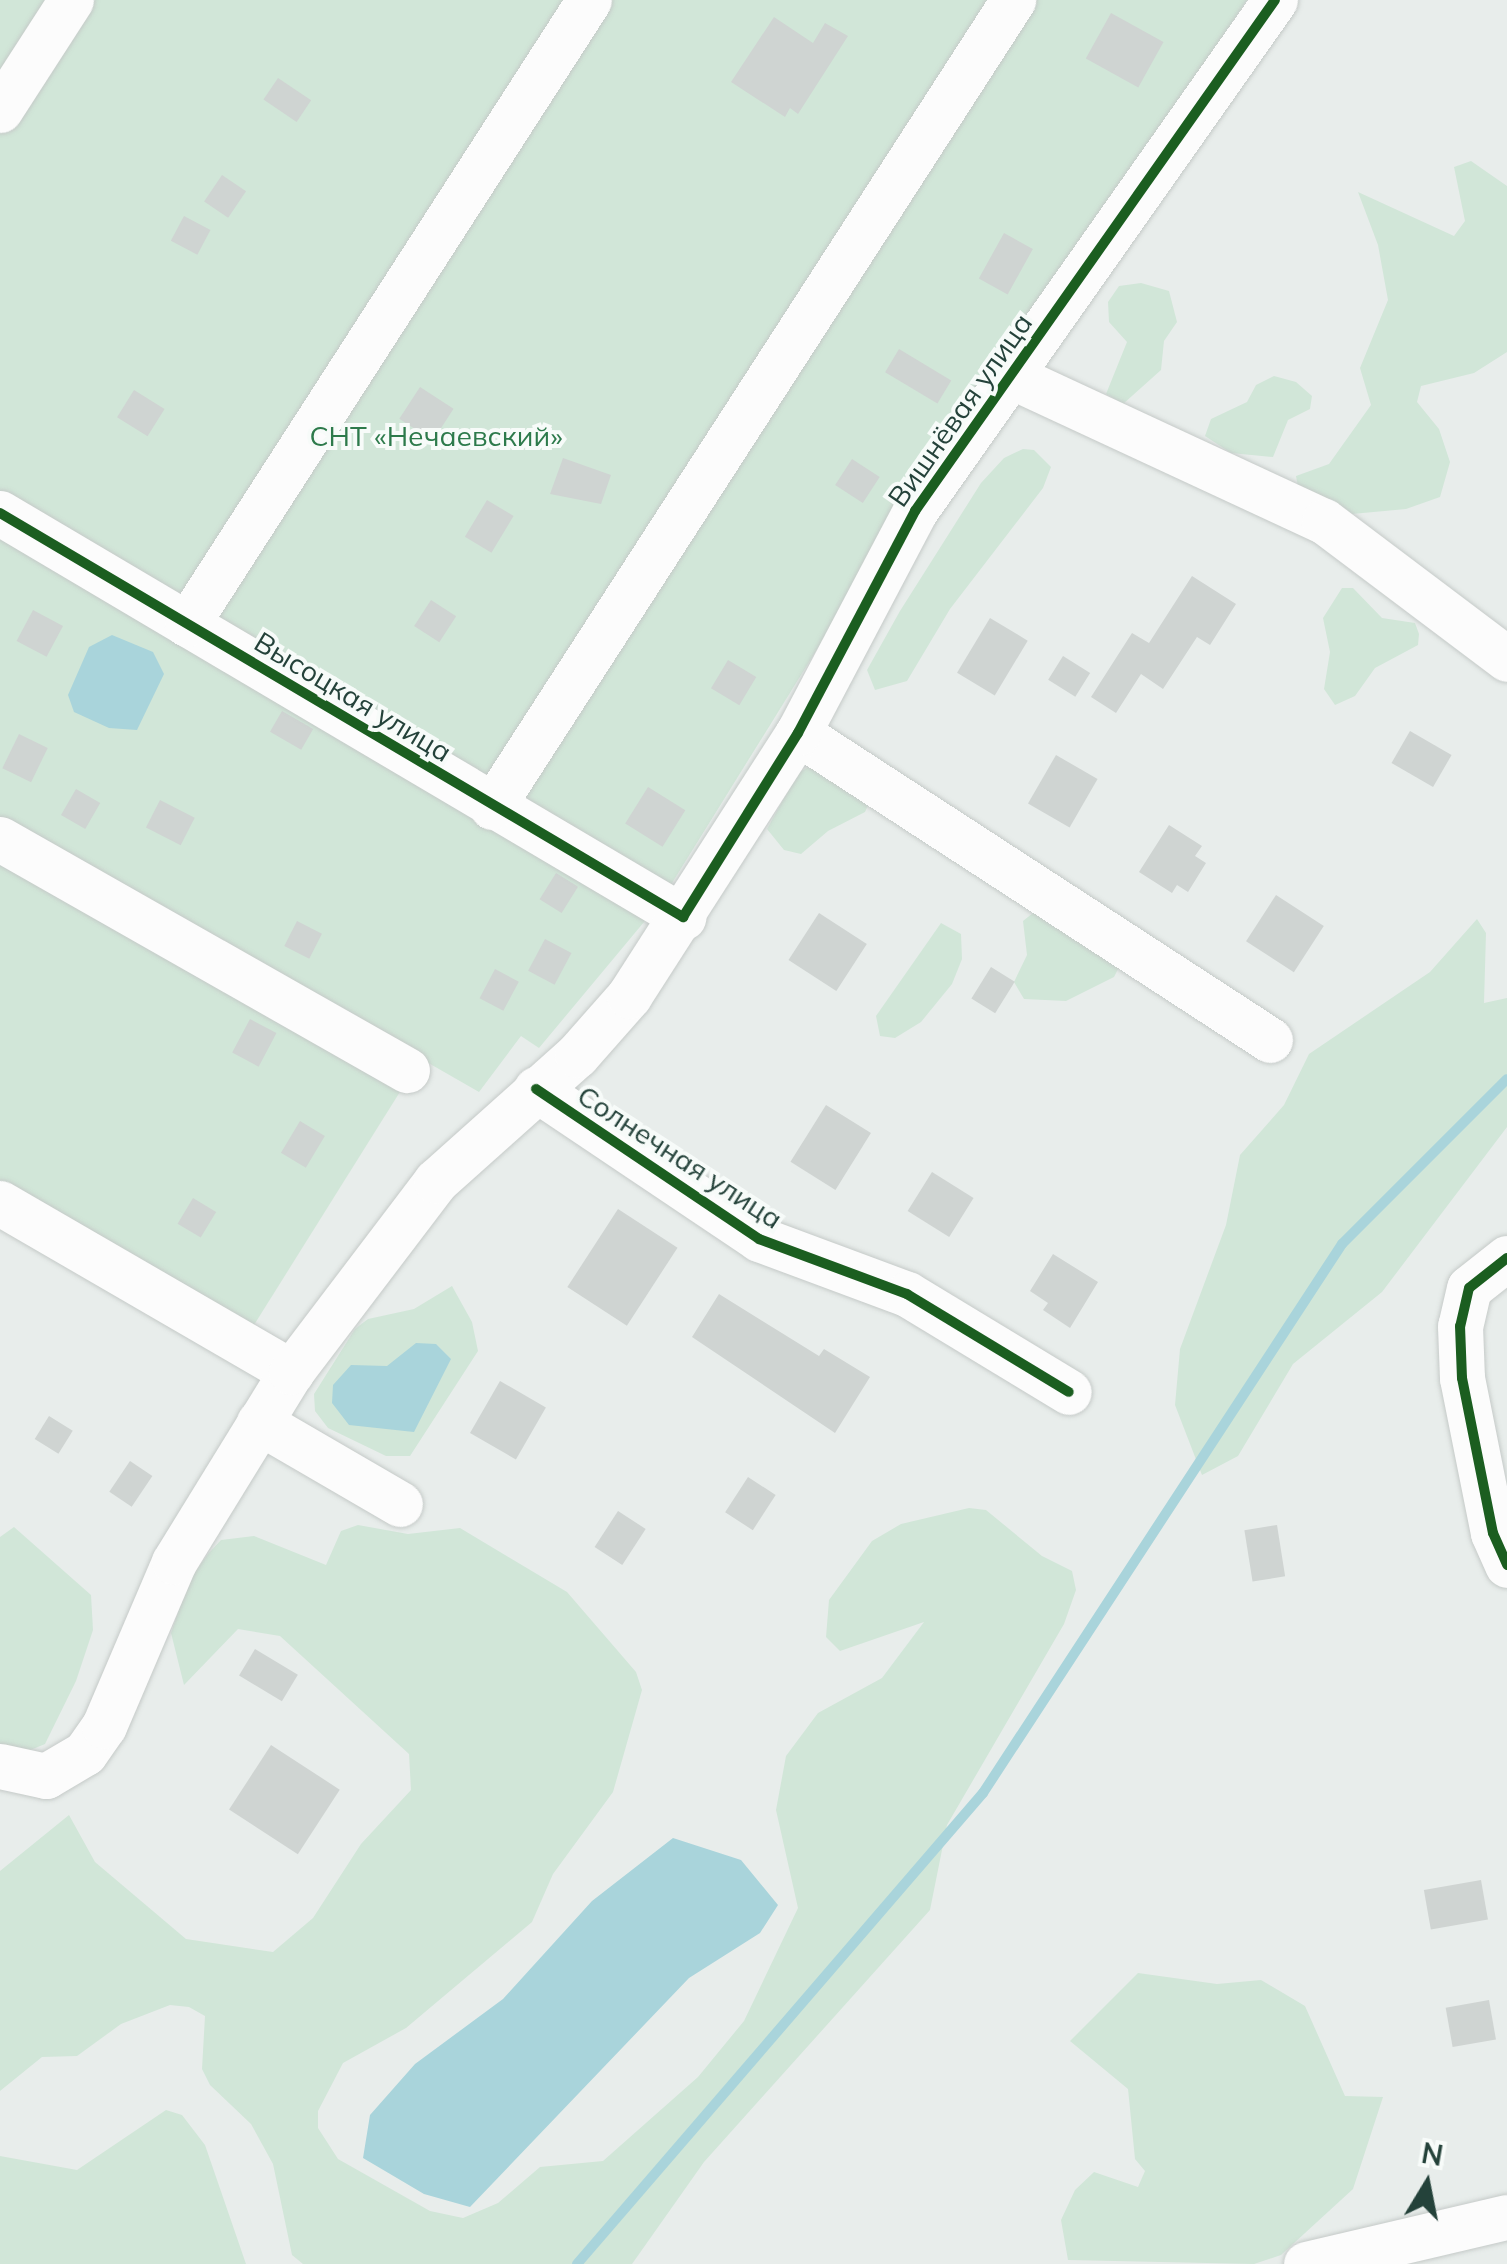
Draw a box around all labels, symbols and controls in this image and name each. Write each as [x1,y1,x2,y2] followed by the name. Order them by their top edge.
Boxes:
[881,307,1039,513] street label: Вишнёвая улица
[309,419,563,453] park label: СНТ «Нечаевский»
[248,625,458,769] street label: Высоцкая улица
[571,1078,789,1236] street label: Солнечная улица
[1377,2134,1477,2234] north arrow
[1419,2135,1446,2173] text: N

